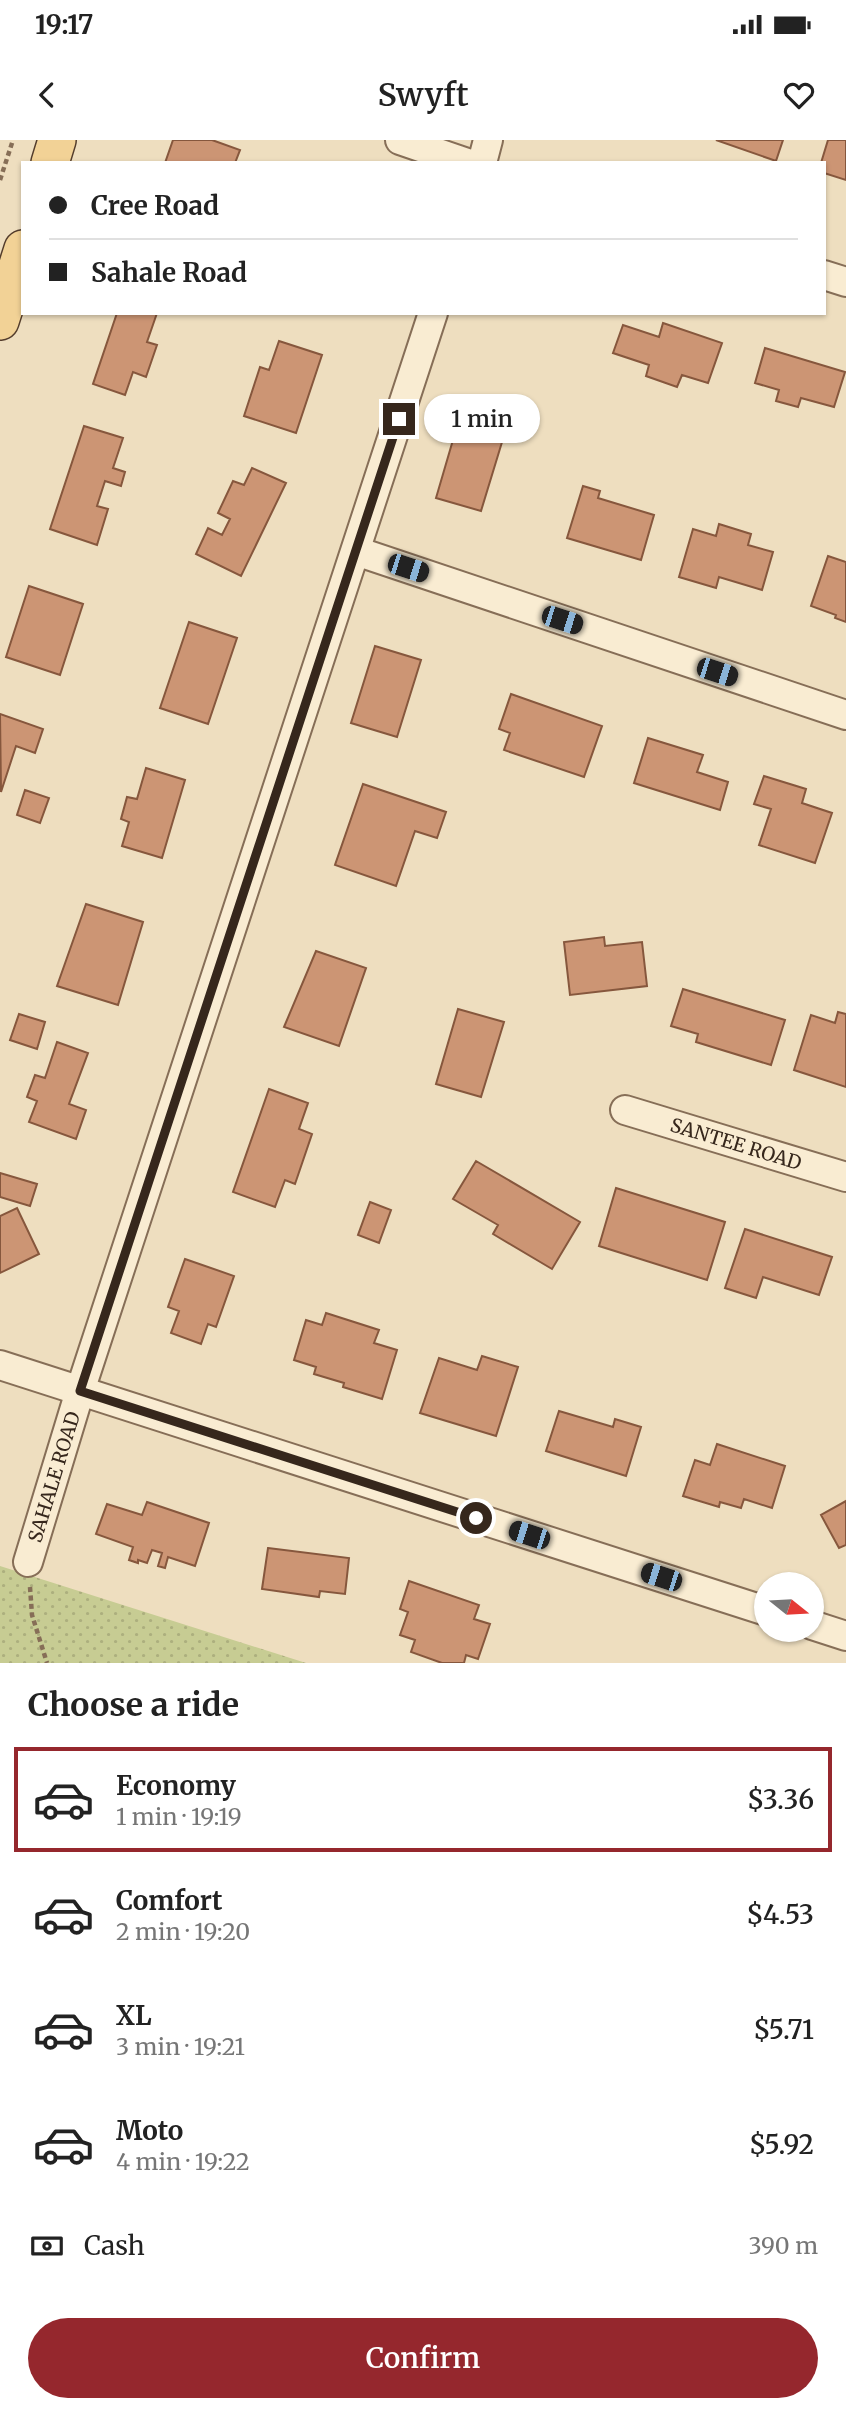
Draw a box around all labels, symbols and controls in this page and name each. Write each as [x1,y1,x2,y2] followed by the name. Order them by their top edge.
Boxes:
[35,8,93,41] text: 19:17
[377,75,469,115] text: Swyft
[28,76,66,114] icon: back
[780,76,818,114] icon: heart
[91,189,219,222] text: Cree Road
[91,256,247,289] text: Sahale Road
[424,394,539,444] callout: 1 min
[383,403,415,435] route end
[451,404,513,433] text: 1 min
[385,552,432,584] car
[539,604,586,636] car
[694,656,741,688] car
[668,1112,804,1175] street label: SANTEE ROAD
[23,1409,85,1545] street label: SAHALE ROAD
[460,1502,492,1534] route start
[506,1519,553,1551] car
[638,1561,685,1593] car
[754,1572,824,1642] north arrow
[754,1572,824,1642] map controls
[28,1685,239,1725] text: Choose a ride
[32,1768,95,1831] icon: car
[116,1769,236,1802] text: Economy
[747,1783,814,1816] text: $3.36
[116,1802,242,1831] text: 1 min · 19:19
[32,1883,95,1946] icon: car
[116,1884,222,1917] text: Comfort
[746,1898,814,1931] text: $4.53
[116,1917,250,1946] text: 2 min · 19:20
[32,1998,95,2061] icon: car
[116,1999,152,2032] text: XL
[753,2013,814,2046] text: $5.71
[116,2032,245,2061] text: 3 min · 19:21
[32,2113,95,2176] icon: car
[116,2114,183,2147] text: Moto
[749,2128,814,2161] text: $5.92
[116,2147,250,2176] text: 4 min · 19:22
[28,2227,66,2265] icon: cash
[84,2229,145,2262] text: Cash
[748,2231,818,2260] text: 390 m
[28,2318,818,2398] button: Confirm

